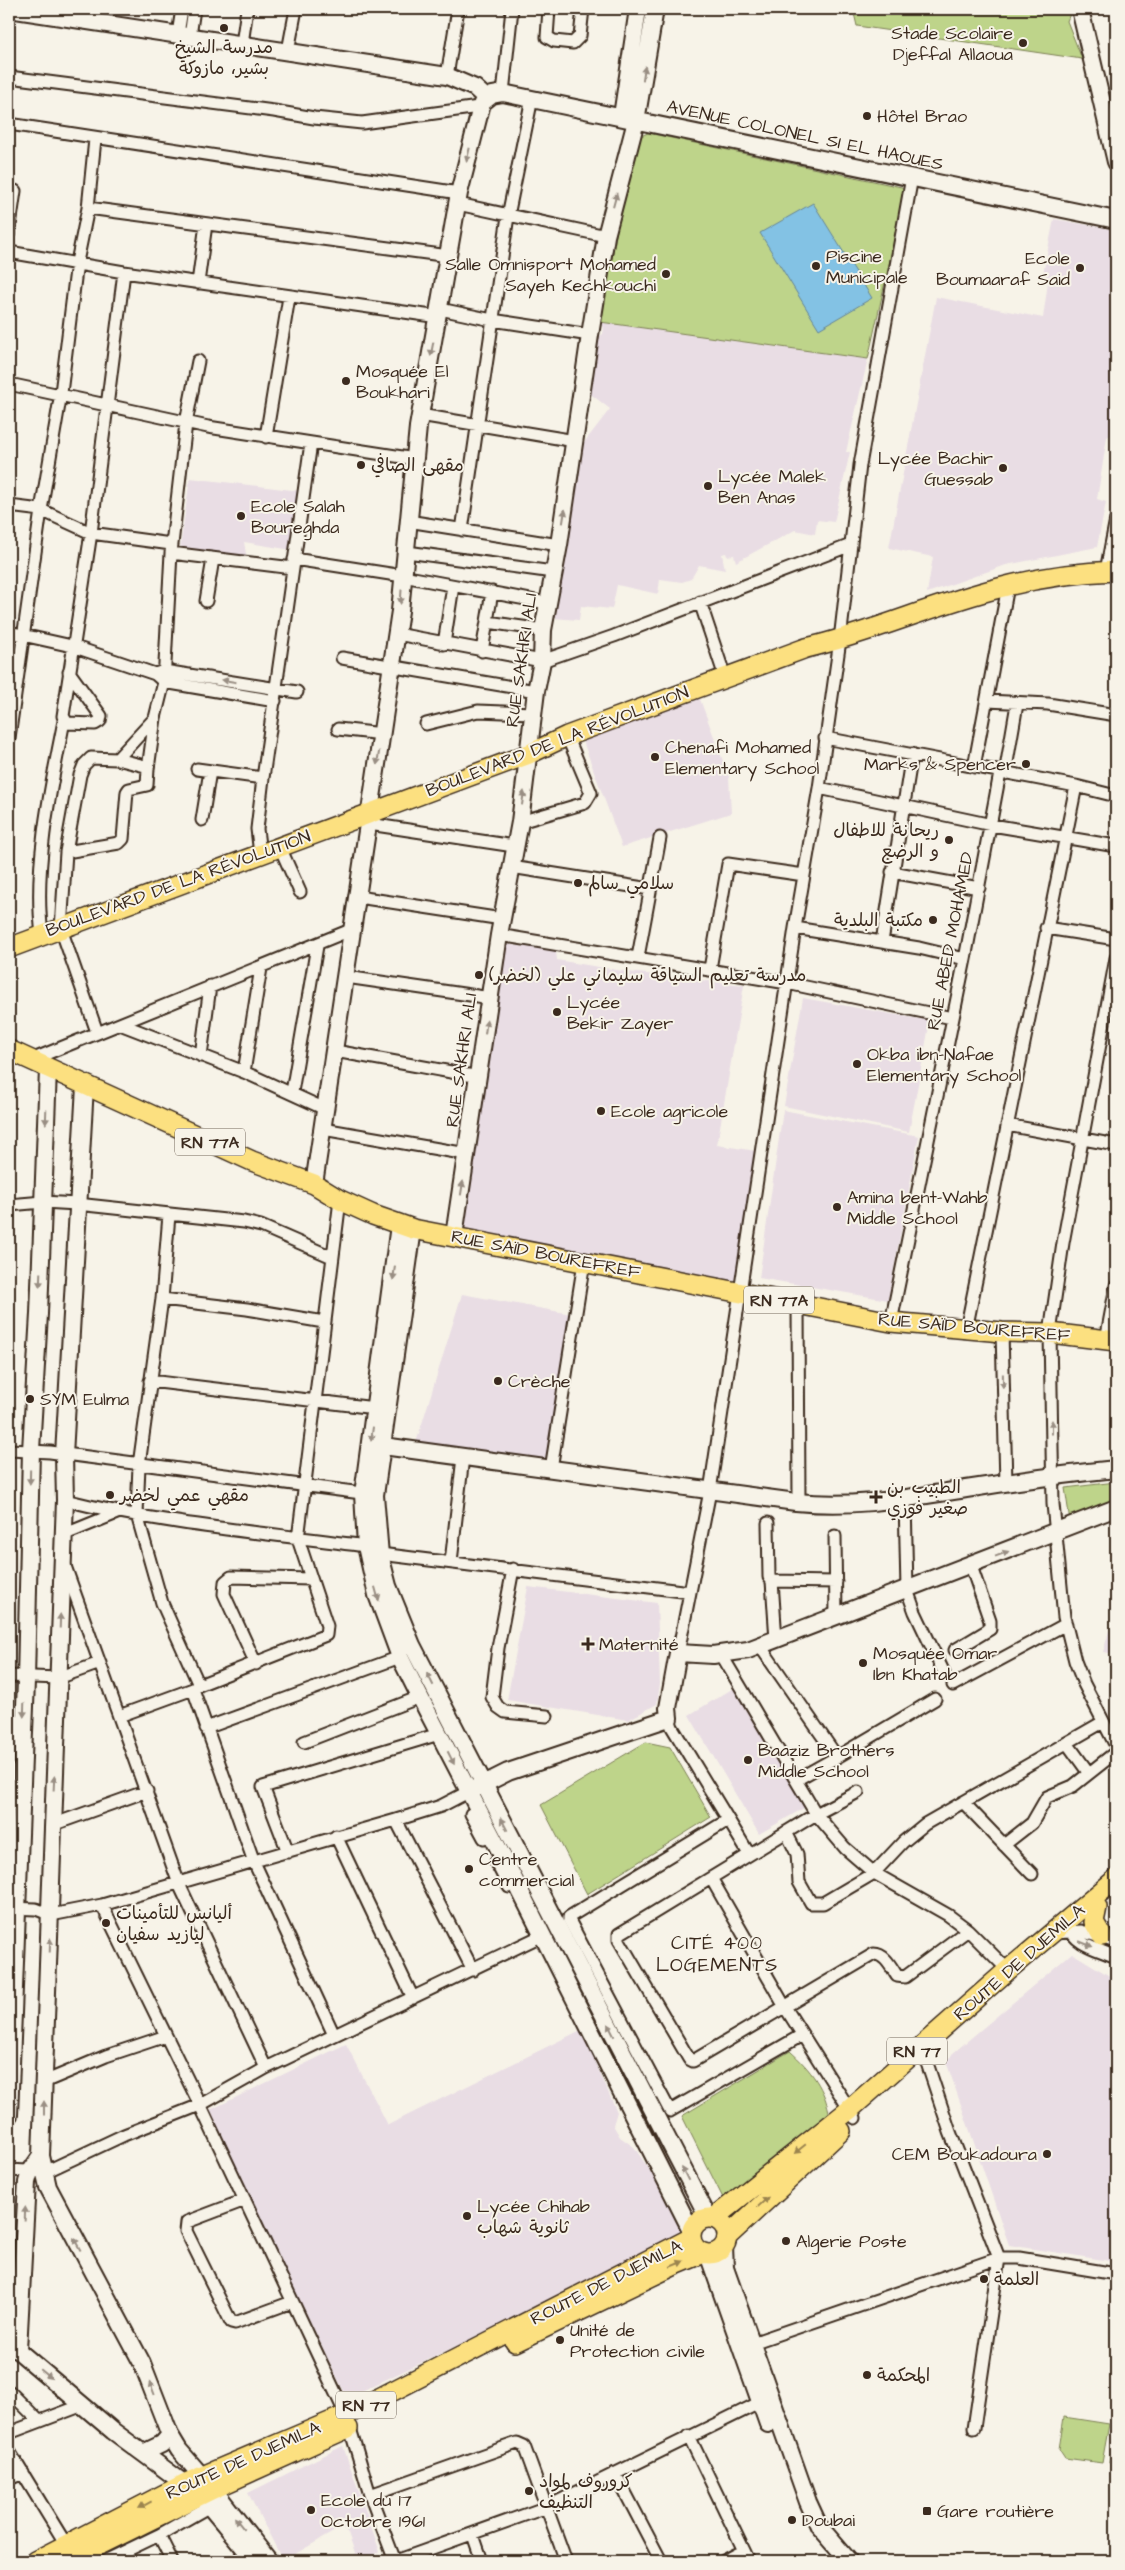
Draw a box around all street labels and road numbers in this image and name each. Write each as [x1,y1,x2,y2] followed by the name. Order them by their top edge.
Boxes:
[664,94,946,177] street label: AVENUE COLONEL SI EL HAOUES
[500,591,543,729] street label: RUE SAKHRI ALI
[422,680,692,803] street label: BOULEVARD DE LA RÉVOLUTION
[42,824,314,943] street label: BOULEVARD DE LA RÉVOLUTION
[921,849,980,1032] street label: RUE ABED MOHAMED
[440,991,483,1129] street label: RUE SAKHRI ALI
[175,1128,245,1156] road number: RN 77A
[449,1224,643,1285] street label: RUE SAÏD BOUREFREF
[744,1286,814,1314] road number: RN 77A
[877,1307,1071,1348] street label: RUE SAÏD BOUREFREF
[948,1898,1091,2027] street label: ROUTE DE DJEMILA
[887,2038,947,2064] road number: RN 77
[526,2233,687,2332] street label: ROUTE DE DJEMILA
[336,2392,396,2418] road number: RN 77
[162,2415,325,2506] street label: ROUTE DE DJEMILA

